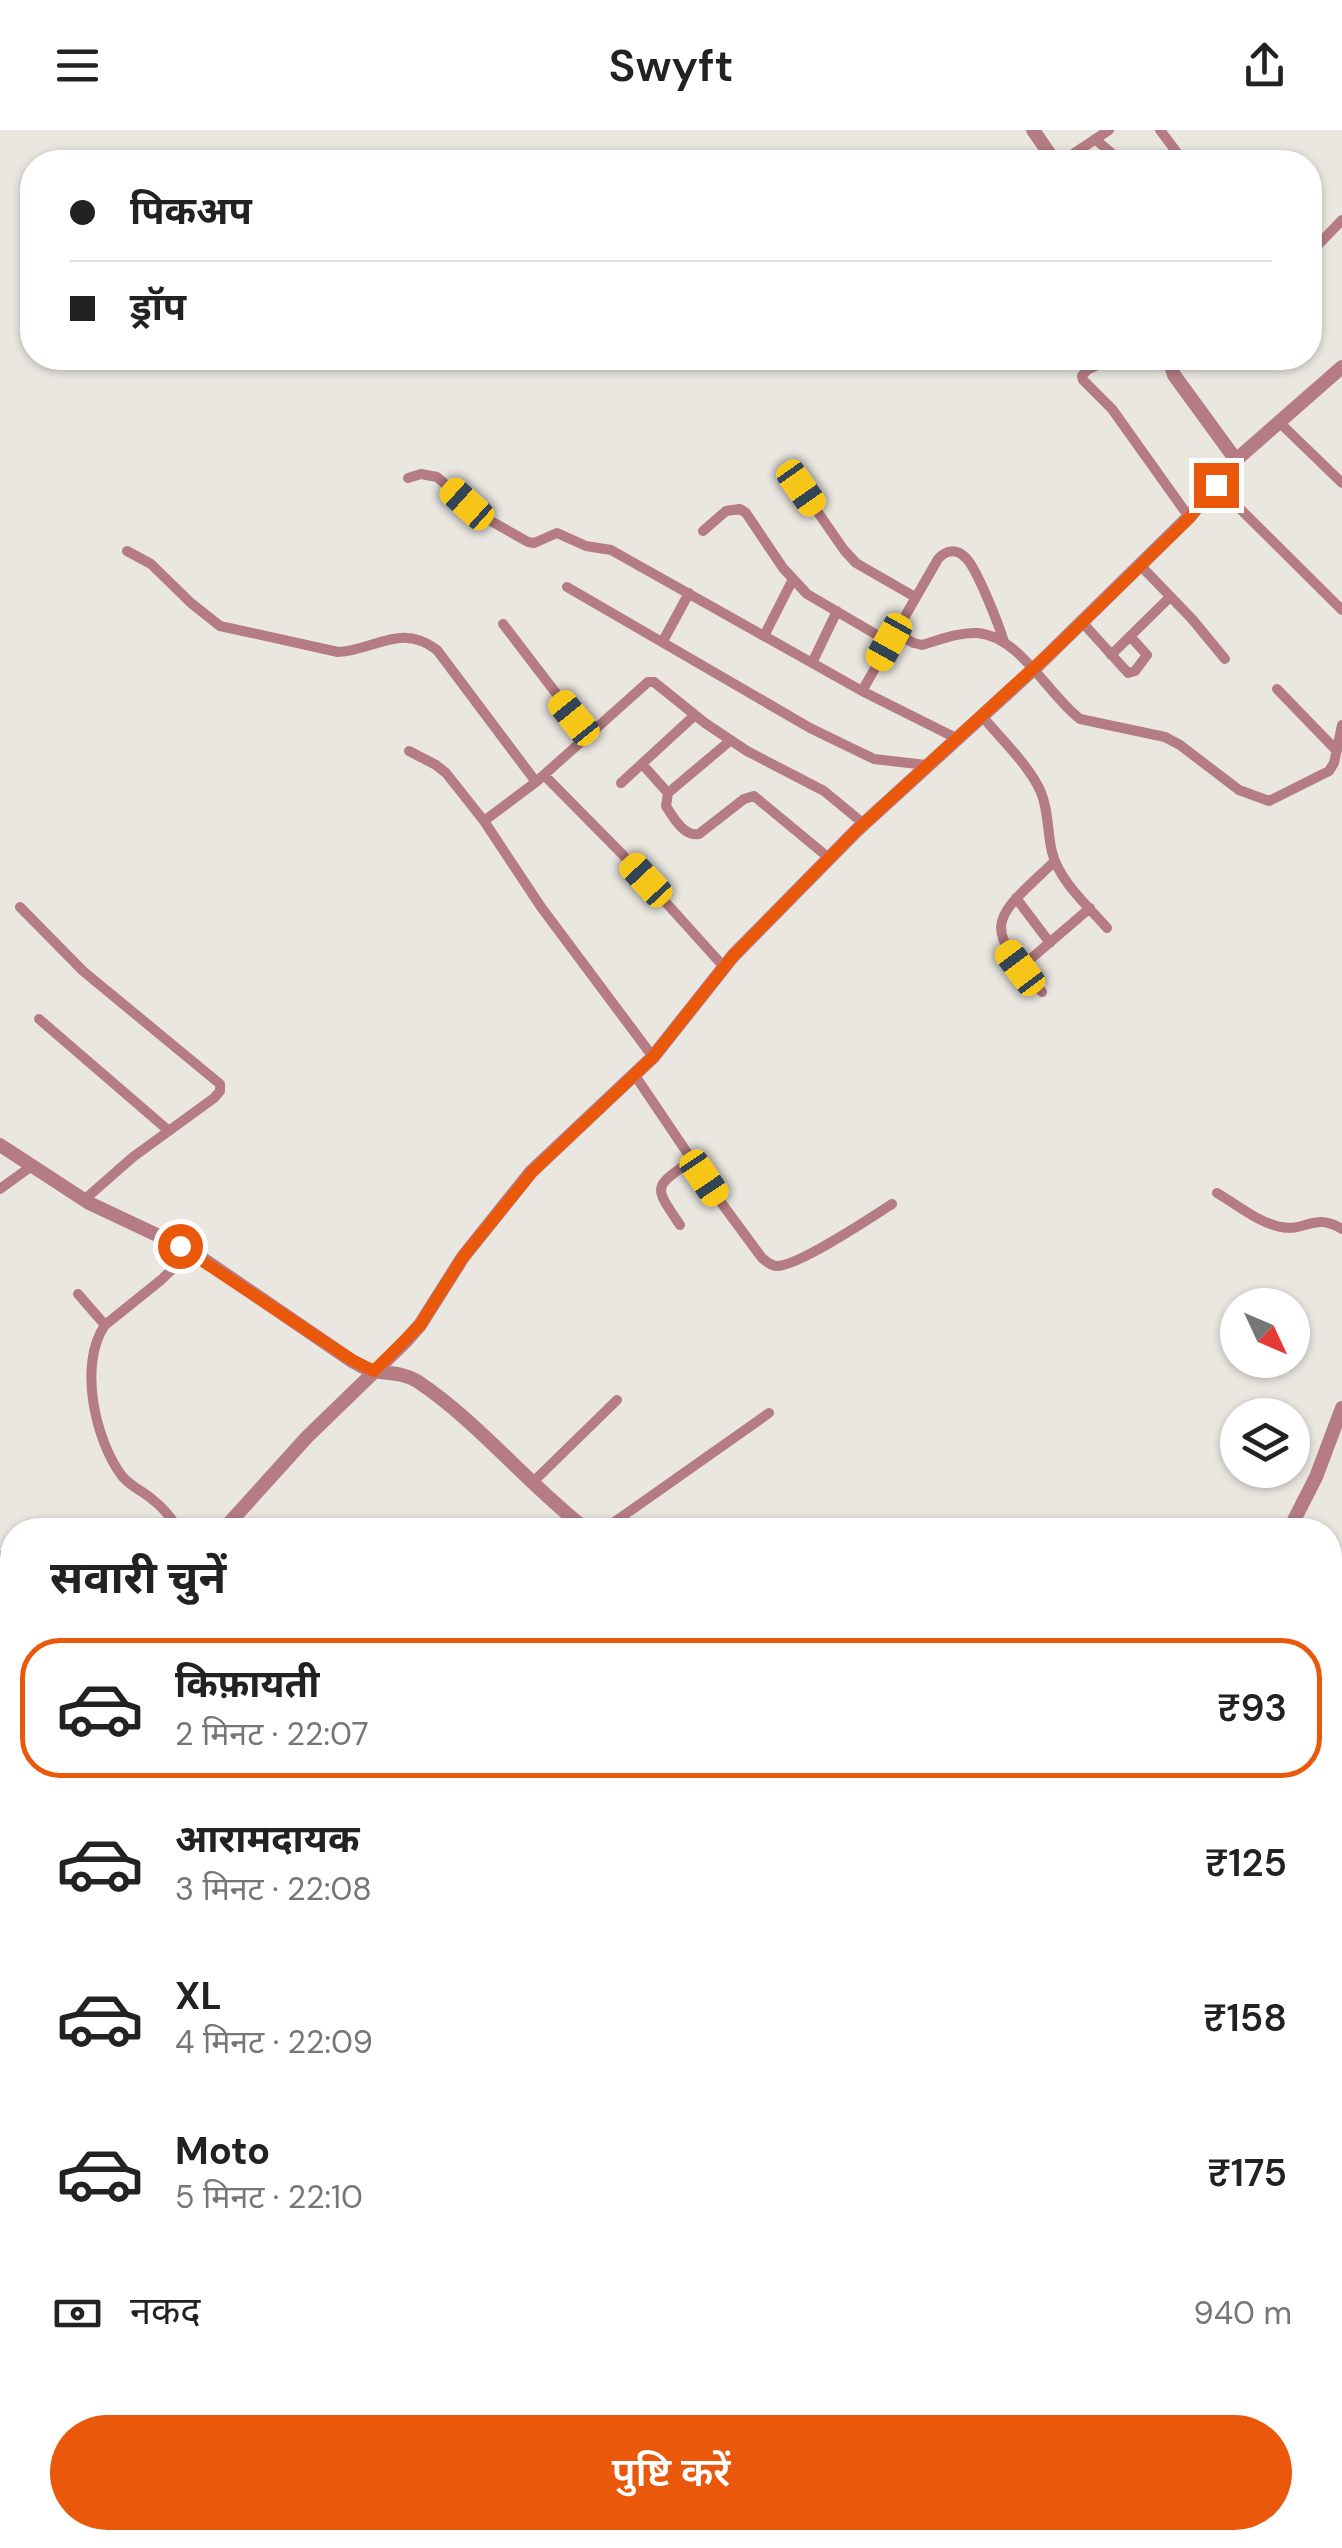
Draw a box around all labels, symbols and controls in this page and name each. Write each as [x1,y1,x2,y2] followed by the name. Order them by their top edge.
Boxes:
[609,36,733,95] text: Swyft
[50,38,105,93] icon: menu
[1237,38,1292,93] icon: share
[130,186,252,236] text: पिकअप
[130,282,186,332] text: ड्रॉप
[772,455,830,521] car
[1194,463,1239,508] route end
[435,473,499,535] car
[861,608,917,676] car
[543,685,605,751] car
[615,848,677,912] car
[990,935,1050,1001] car
[675,1145,733,1211] car
[158,1224,203,1269] route start
[1220,1288,1310,1378] north arrow
[1220,1288,1310,1488] map controls
[1220,1398,1310,1488] button: layers
[50,1548,226,1607] text: सवारी चुनें
[175,1659,319,1709] text: किफ़ायती
[55,1663,145,1753] icon: car
[1217,1683,1287,1733] text: ₹93
[175,1713,368,1755] text: 2 मिनट · 22:07
[175,1814,359,1864] text: आरामदायक
[55,1818,145,1908] icon: car
[1205,1838,1287,1888] text: ₹125
[175,1868,372,1910] text: 3 मिनट · 22:08
[175,1971,222,2021] text: XL
[55,1973,145,2063] icon: car
[1203,1993,1287,2043] text: ₹158
[175,2021,373,2063] text: 4 मिनट · 22:09
[175,2126,270,2176] text: Moto
[55,2128,145,2218] icon: car
[1207,2148,1287,2198] text: ₹175
[175,2176,363,2218] text: 5 मिनट · 22:10
[50,2286,105,2341] icon: cash
[130,2286,200,2336] text: नकद
[1194,2292,1292,2334] text: 940 m
[50,2415,1292,2530] button: पुष्टि करें

